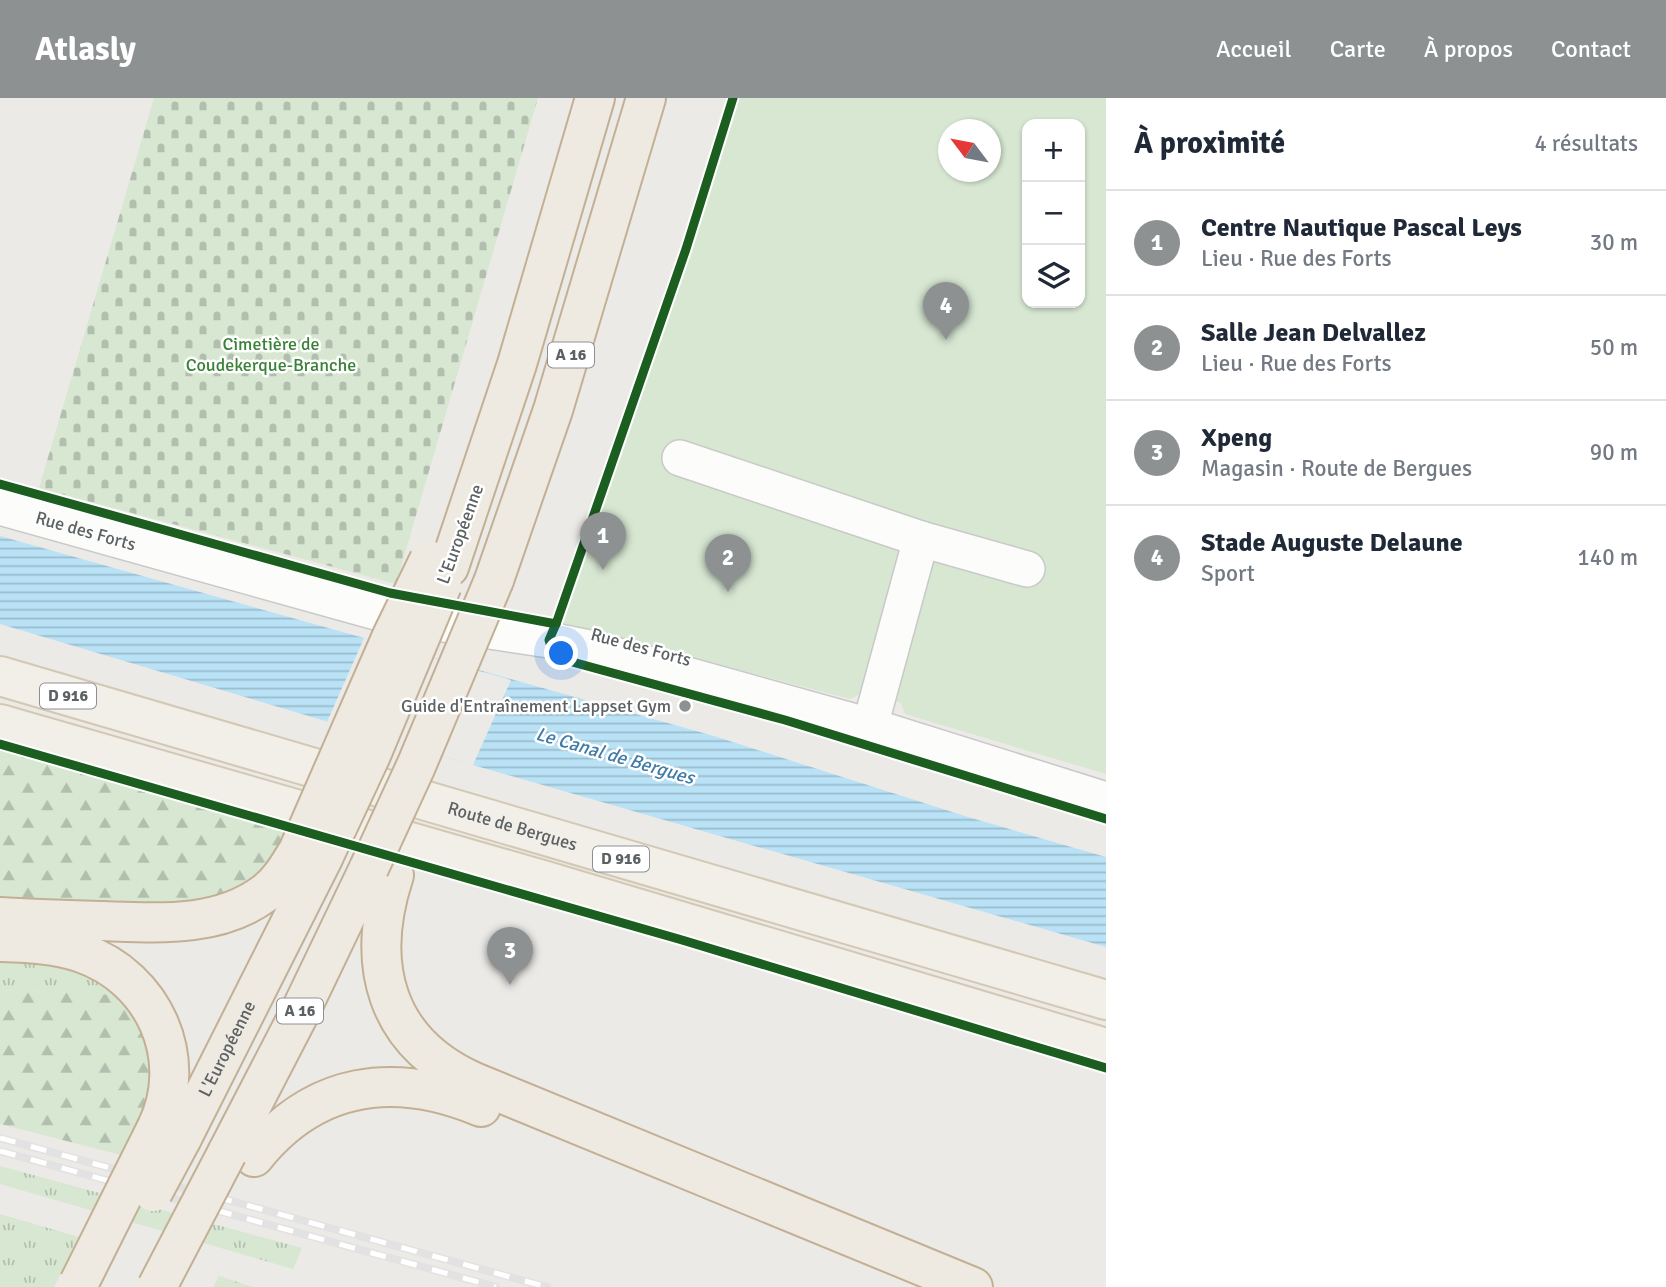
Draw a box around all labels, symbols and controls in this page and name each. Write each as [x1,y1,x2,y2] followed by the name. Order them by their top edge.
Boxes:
[35,29,136,70] text: Atlasly
[1216,34,1292,64] text: Accueil
[1330,34,1386,64] text: Carte
[1424,34,1513,64] text: À propos
[1551,34,1631,64] text: Contact
[938,119,1001,182] north arrow
[1022,119,1085,308] map controls
[1022,119,1085,182] button: +
[1134,125,1285,162] text: À proximité
[1534,129,1638,158] text: 4 résultats
[1022,182,1085,245] button: −
[1201,212,1522,244] text: Centre Nautique Pascal Leys
[1151,228,1163,257] text: 1
[1590,228,1638,257] text: 30 m
[1201,244,1392,273] text: Lieu · Rue des Forts
[1022,245,1085,308] button: layers
[923,282,969,340] pin: 4
[1201,317,1426,349] text: Salle Jean Delvallez
[186,333,356,376] park label: Cimetière de Coudekerque-Branche
[1151,333,1163,362] text: 2
[1590,333,1638,362] text: 50 m
[548,342,594,368] road number: A 16
[1201,349,1392,378] text: Lieu · Rue des Forts
[1201,422,1272,454] text: Xpeng
[1151,438,1163,467] text: 3
[1590,438,1638,467] text: 90 m
[1201,454,1472,483] text: Magasin · Route de Bergues
[432,481,488,587] street label: L'Européenne
[33,506,138,555] street label: Rue des Forts
[580,512,626,570] pin: 1
[1201,527,1463,559] text: Stade Auguste Delaune
[705,534,751,592] pin: 2
[1151,543,1163,572] text: 4
[1577,543,1638,572] text: 140 m
[1201,559,1255,588] text: Sport
[588,623,694,671] street label: Rue des Forts
[544,636,578,670] your location
[40,684,96,708] road number: D 916
[401,695,671,717] place label: Guide d'Entraînement Lappset Gym
[677,698,693,714] marker: Guide d'Entraînement Lappset Gym
[533,722,699,791] water label: Le Canal de Bergues
[445,797,580,856] street label: Route de Bergues
[593,846,649,872] road number: D 916
[487,927,533,985] pin: 3
[194,997,260,1100] street label: L'Européenne
[277,998,323,1023] road number: A 16

